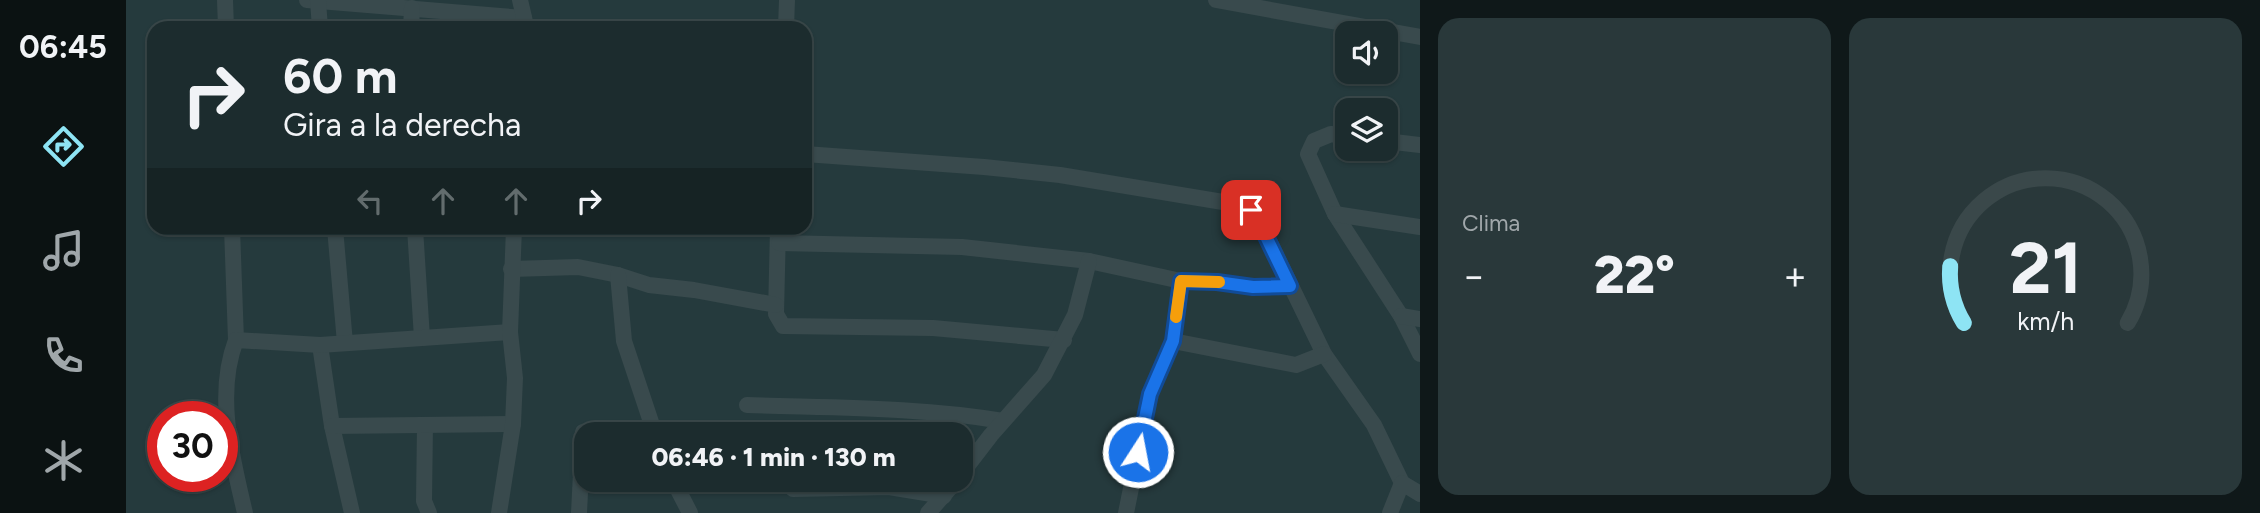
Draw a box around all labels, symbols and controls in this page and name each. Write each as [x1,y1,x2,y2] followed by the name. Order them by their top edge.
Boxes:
[1335,21,1398,161] map controls
[1335,21,1398,84] button: sound
[19,28,107,66] text: 06:45
[283,46,398,105] text: 60 m
[168,49,259,140] icon: right
[1335,98,1398,161] button: layers
[283,106,521,144] text: Gira a la derecha
[39,122,88,171] icon: directions
[1221,180,1281,240] pin
[351,182,389,220] icon: left
[424,182,462,220] icon: ahead
[497,182,535,220] icon: ahead
[570,182,608,220] icon: right
[1232,191,1270,229] icon: arrive
[1462,209,1520,237] text: Clima
[2009,224,2082,311] text: 21
[39,226,88,275] icon: music
[1594,244,1675,306] text: 22°
[1462,253,1486,299] text: −
[1783,253,1807,299] text: +
[2017,305,2074,335] text: km/h
[39,331,88,380] icon: phone
[147,401,238,492] speed limit sign: 30
[1101,415,1175,489] position arrow
[39,436,88,485] icon: climate
[651,441,896,473] text: 06:46 · 1 min · 130 m

